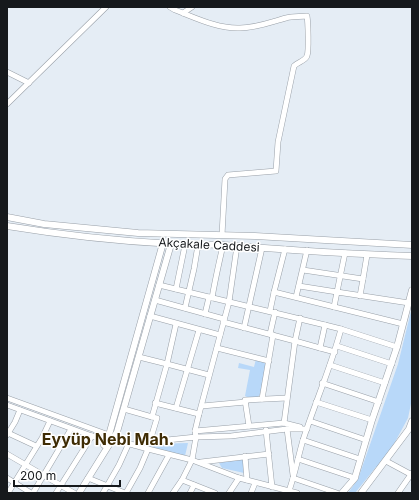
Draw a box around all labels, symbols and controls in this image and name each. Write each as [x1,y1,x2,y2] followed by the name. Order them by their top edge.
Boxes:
[158,234,260,255] street label: Akçakale Caddesi
[42,429,174,449] district label: Eyyüp Nebi Mah.
[14,462,120,488] scale bar
[20,468,56,483] text: 200 m

